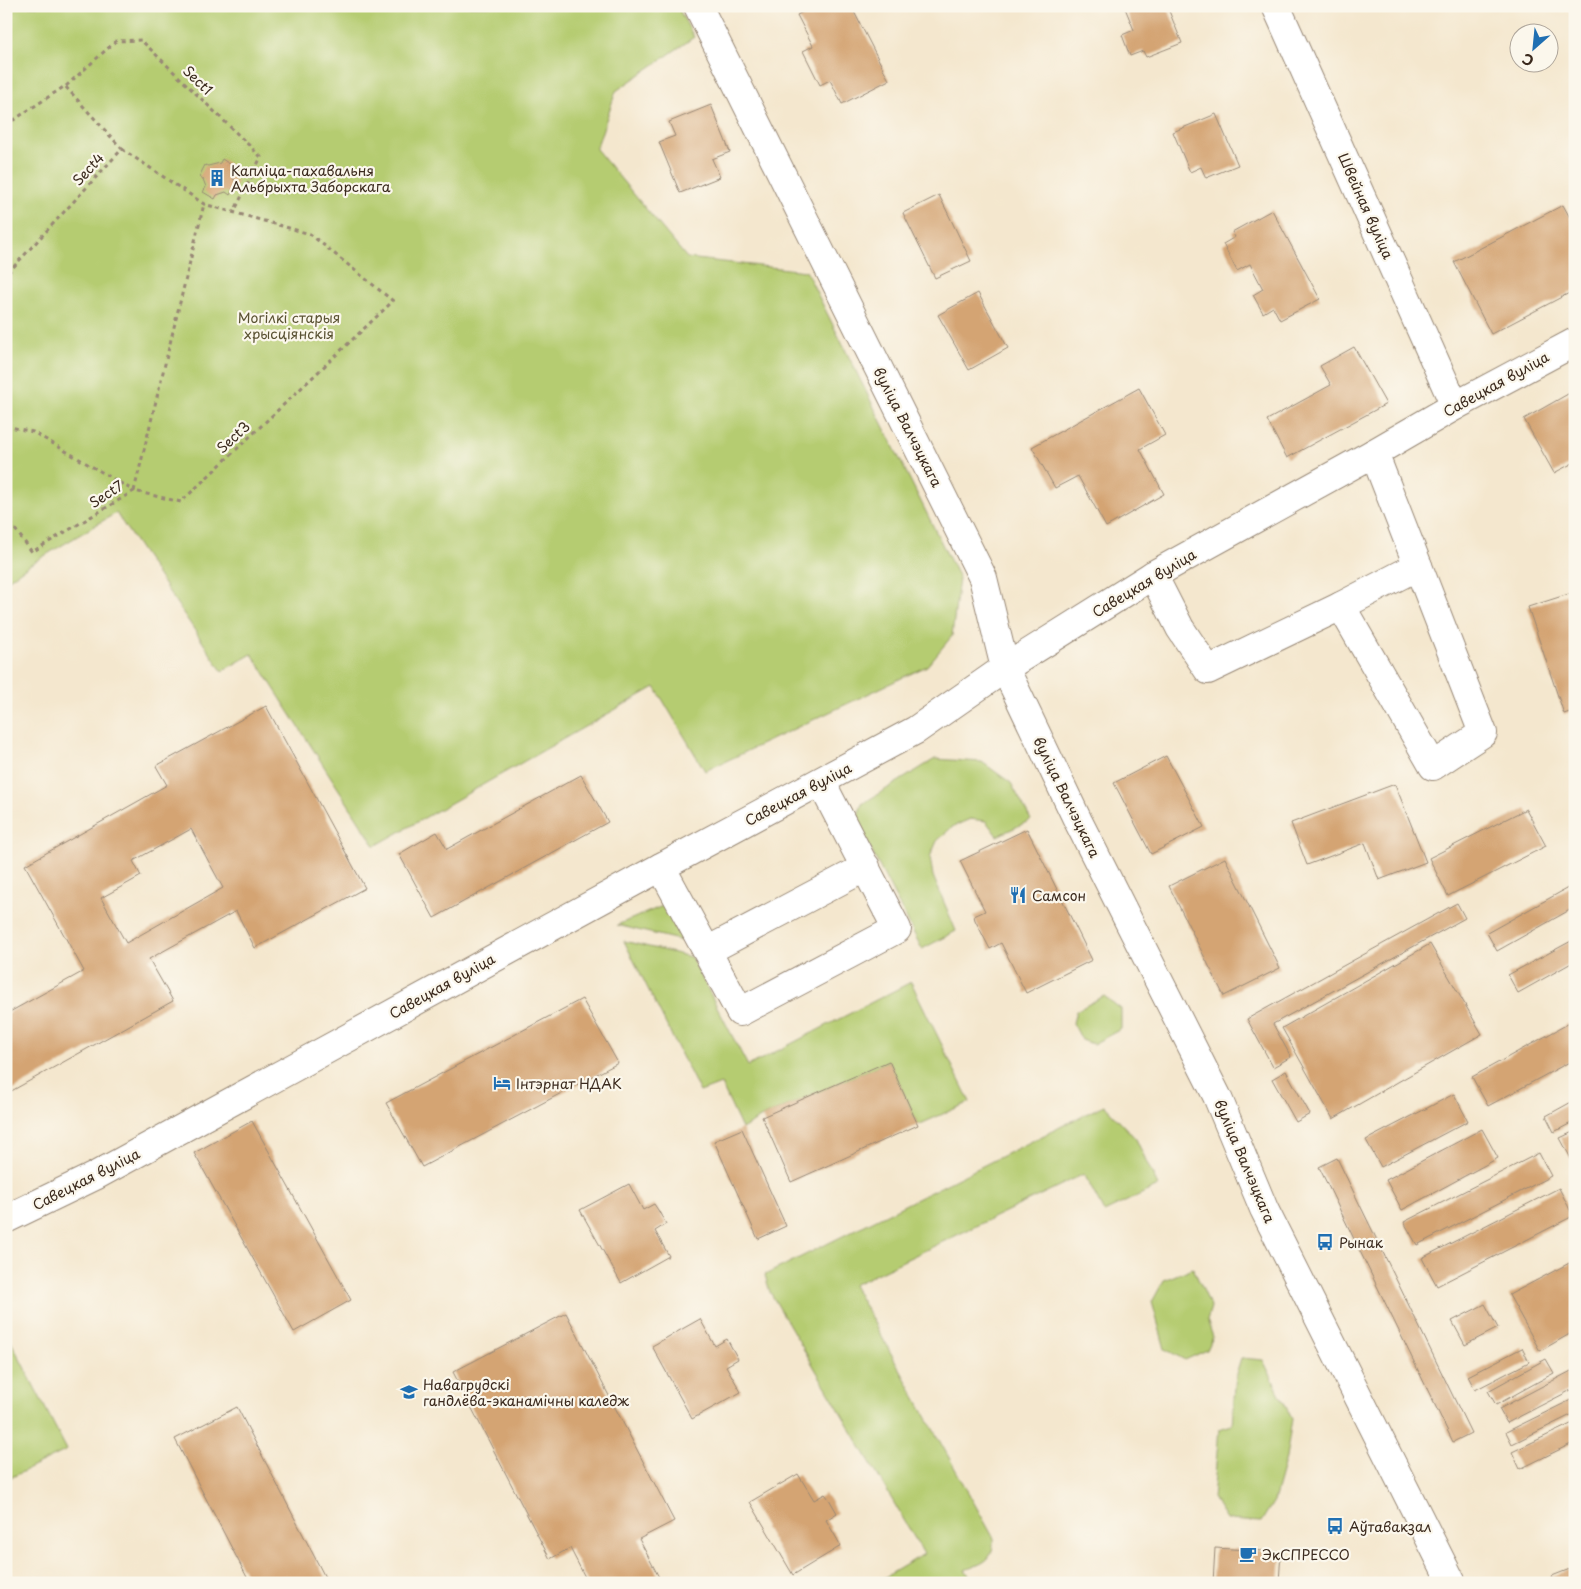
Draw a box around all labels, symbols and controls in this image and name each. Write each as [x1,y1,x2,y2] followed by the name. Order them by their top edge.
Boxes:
[1508,22,1558,72] north arrow
[1518,48,1537,72] text: С
[178,60,218,100] street label: Sect1
[67,148,109,190] street label: Sect4
[1333,150,1399,263] street label: Швейная вуліца
[231,160,391,197] place label: Капліца-пахавальня Альбрыхта Заборскага
[207,168,227,188] building icon: Капліца-пахавальня Альбрыхта Заборскага
[238,307,340,344] park label: Могілкі старыя хрысціянскія
[1439,346,1553,422] street label: Савецкая вуліца
[869,363,947,491] street label: вуліца Валчэцкага
[212,416,254,458] street label: Sect3
[85,475,127,513] street label: Sect7
[1088,543,1200,622] street label: Савецкая вуліца
[1029,733,1106,861] street label: вуліца Валчэцкага
[741,757,855,831] street label: Савецкая вуліца
[1008,885,1028,905] restaurant icon: Самсон
[1032,885,1086,906] place label: Самсон
[385,948,499,1024] street label: Савецкая вуліца
[492,1073,512,1093] hotel icon: Інтэрнат НДАК
[516,1073,622,1094] place label: Інтэрнат НДАК
[1209,1096,1281,1226] street label: вуліца Валчэцкага
[29,1143,144,1215] street label: Савецкая вуліца
[1315,1232,1335,1252] bus stop icon: Рынак
[1339,1232,1384,1253] place label: Рынак
[423,1374,630,1411] place label: Навагрудскі гандлёва-эканамічны каледж
[399,1382,419,1402] school or university icon: Навагрудскі гандлёва-эканамічны каледж
[1325,1516,1345,1536] bus stop icon: Аўтавакзал
[1349,1516,1432,1537] place label: Аўтавакзал
[1238,1544,1258,1564] cafe icon: ЭкСПРЕССО
[1262,1544,1350,1565] place label: ЭкСПРЕССО

